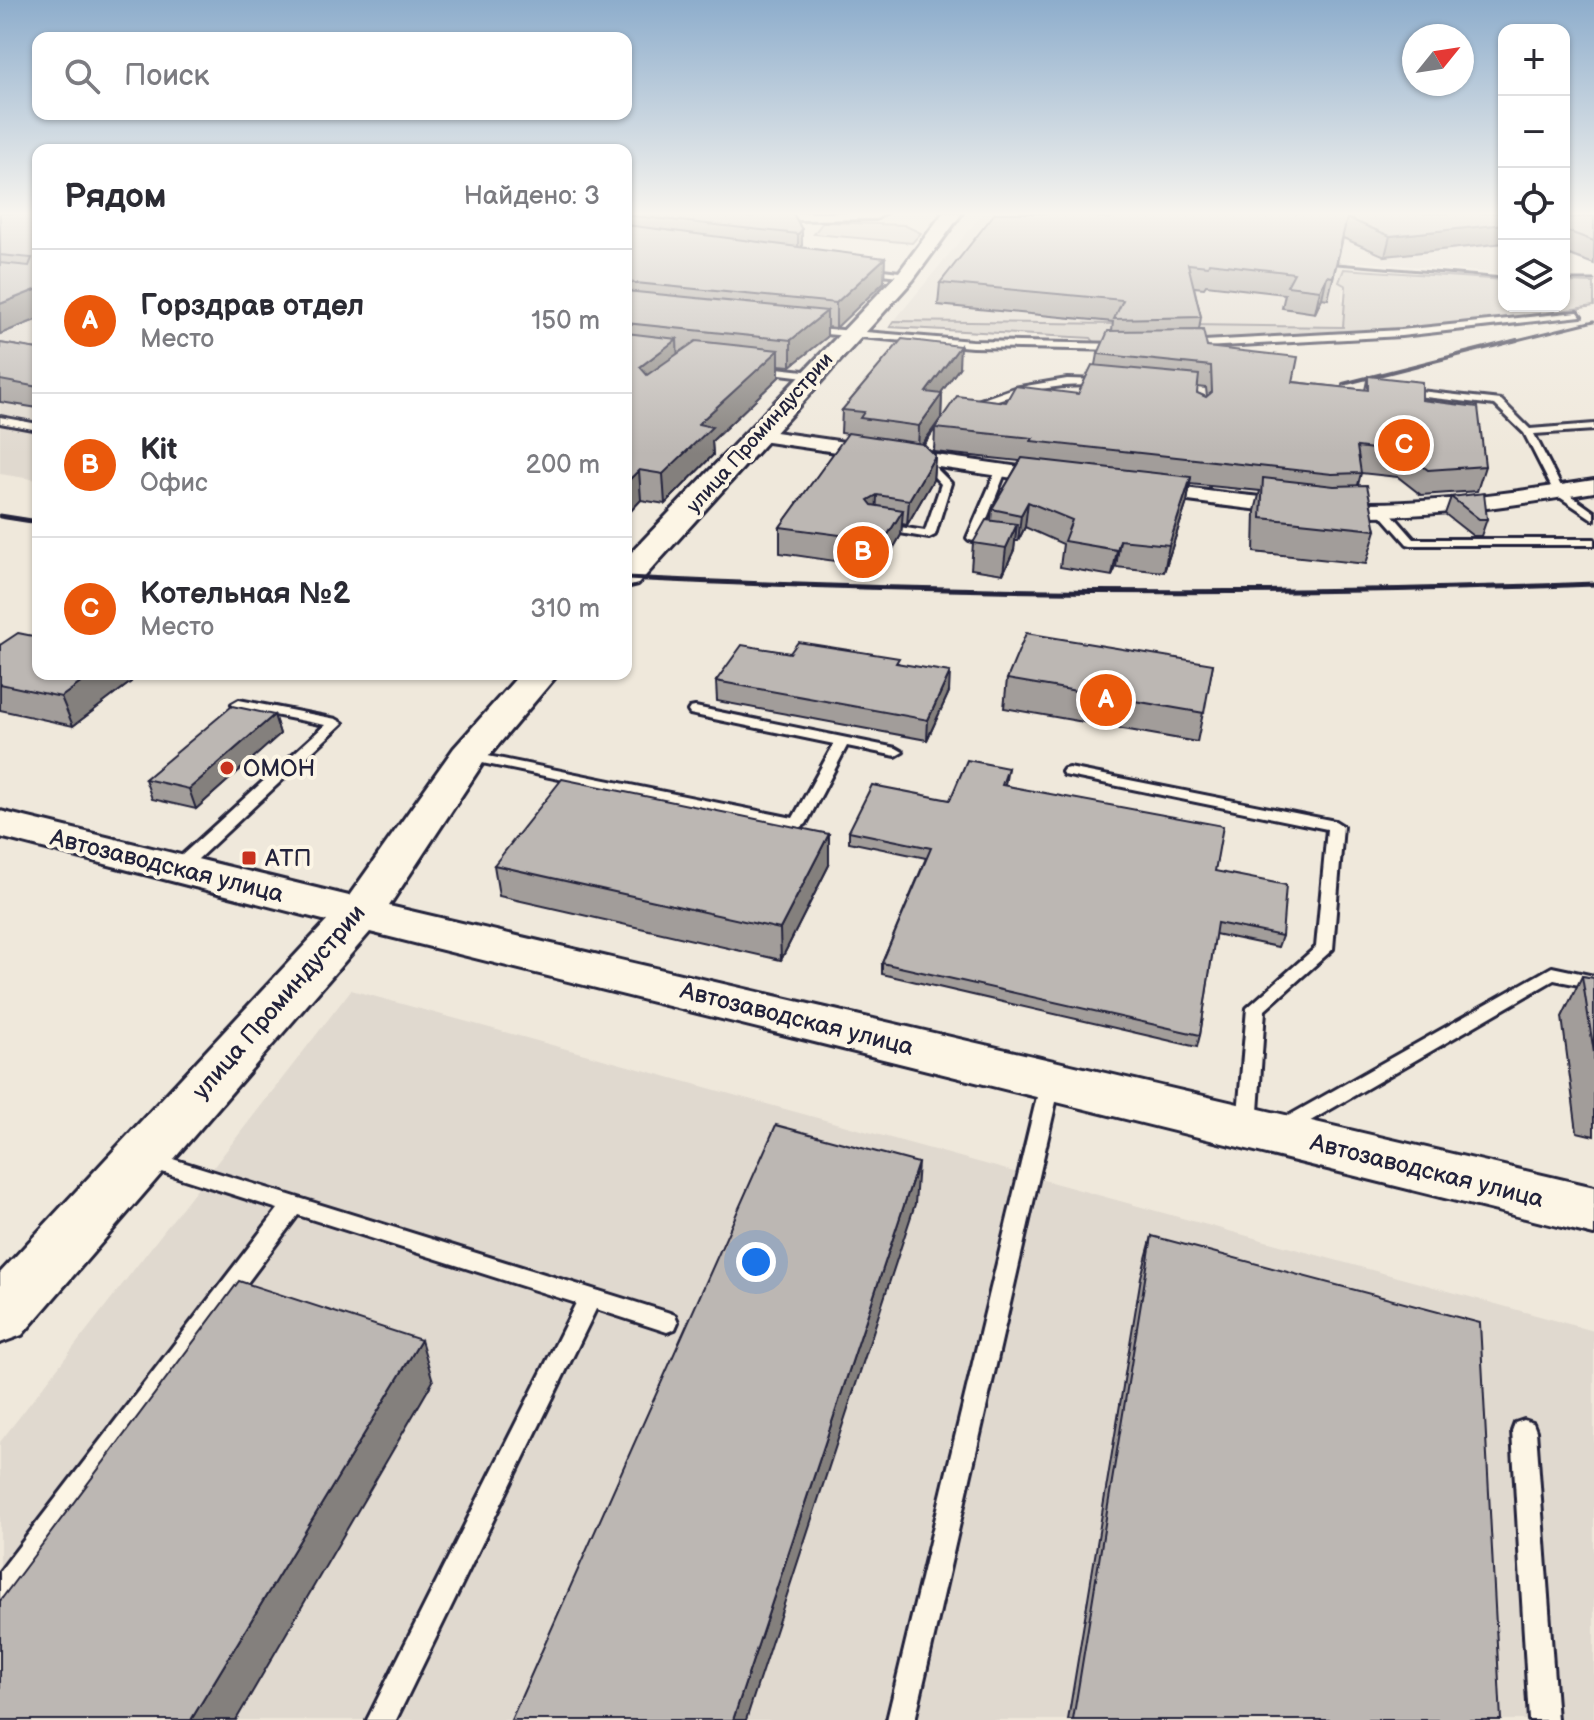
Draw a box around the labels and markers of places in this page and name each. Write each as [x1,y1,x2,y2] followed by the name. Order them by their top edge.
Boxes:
[1378,415,1430,475] pin: C
[837,522,889,582] pin: B
[1080,670,1132,730] pin: A
[243,754,315,783] place label: ОМОН
[218,759,236,777] marker: ОМОН
[264,844,311,873] place label: АТП
[240,849,258,867] marker: АТП

